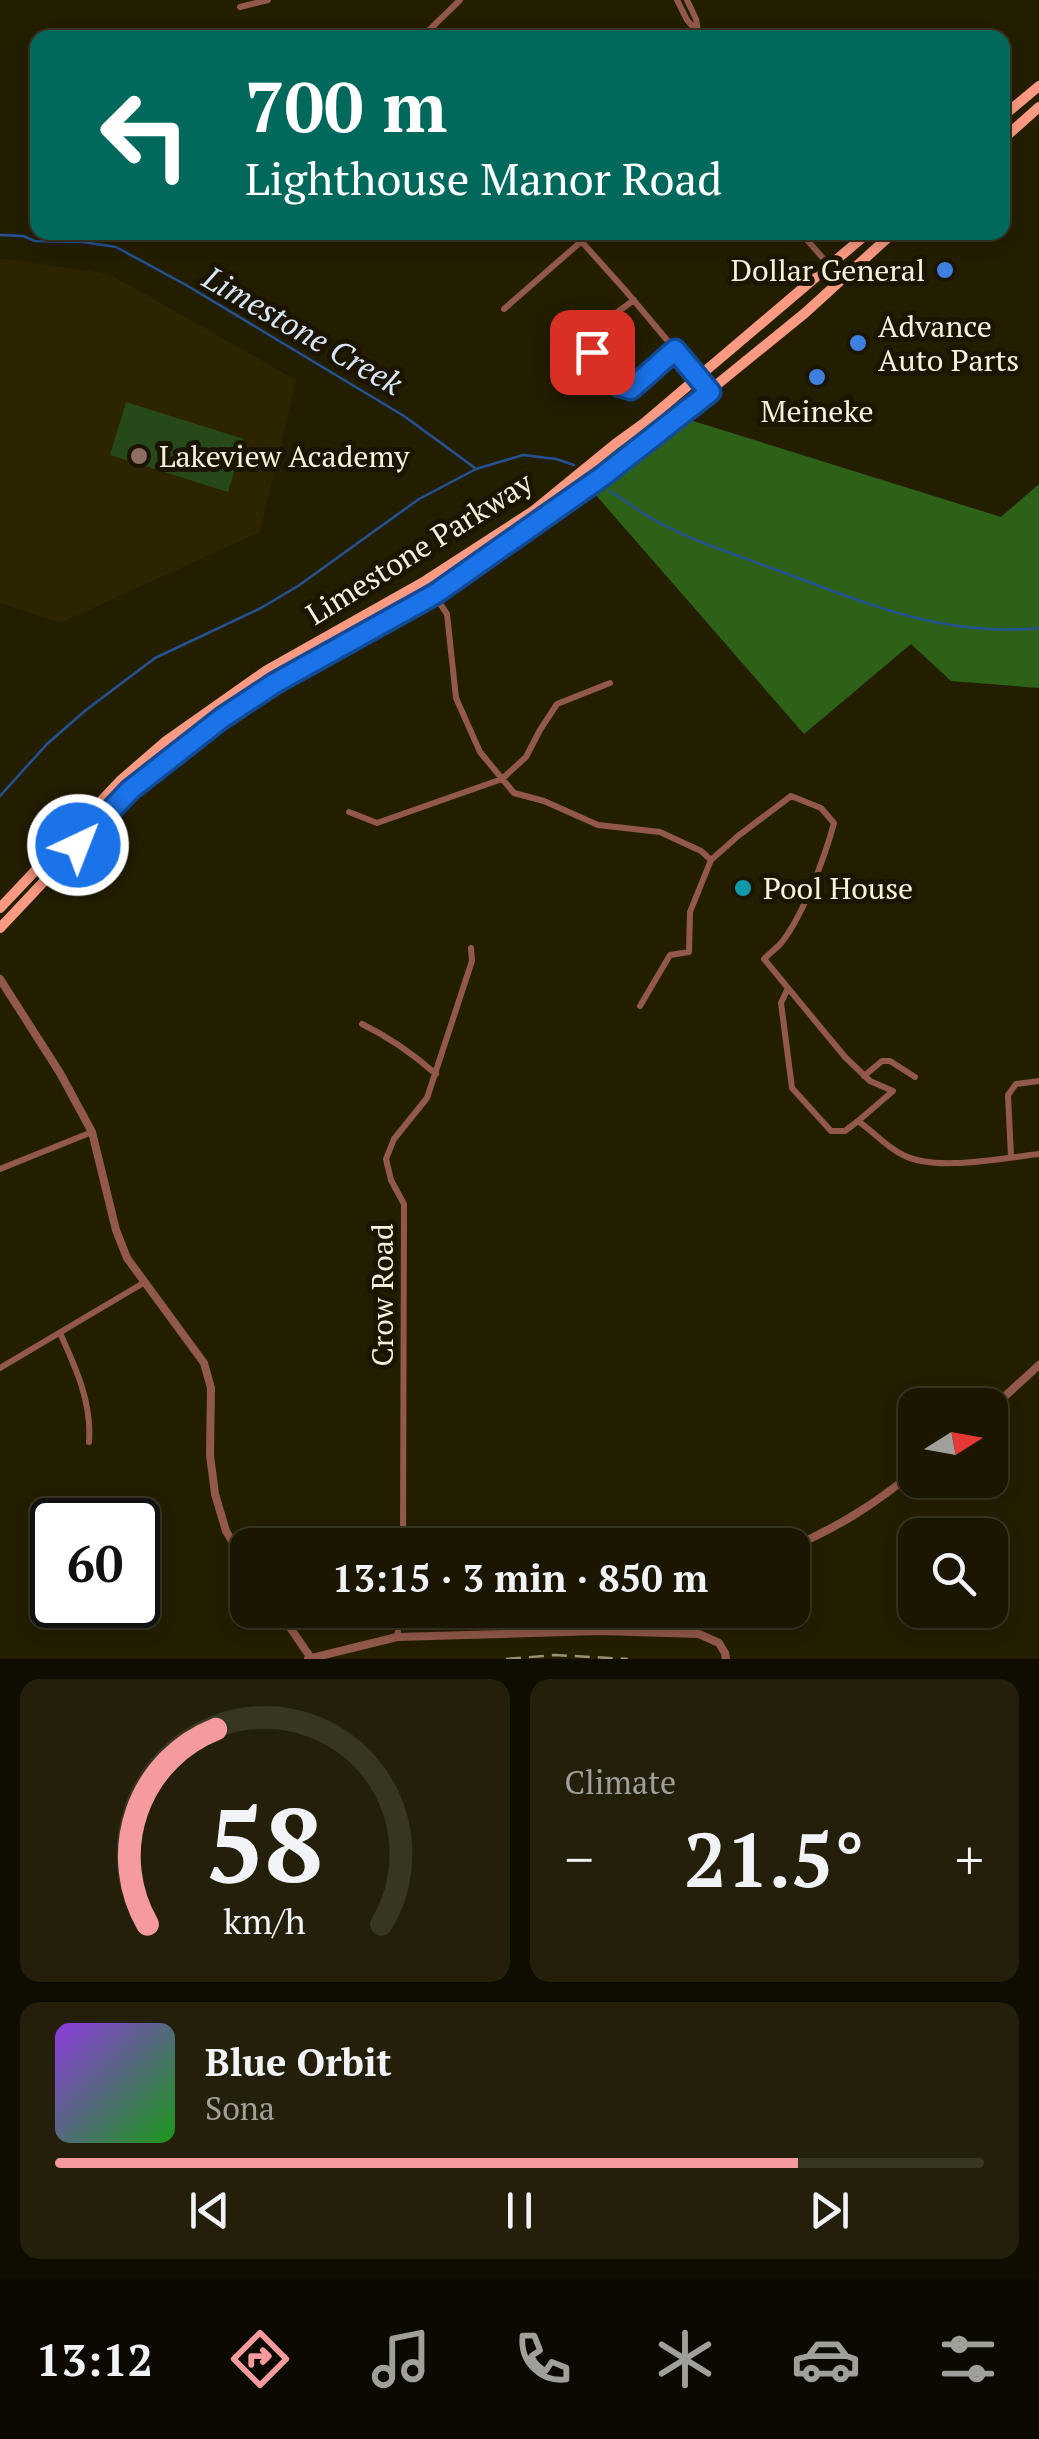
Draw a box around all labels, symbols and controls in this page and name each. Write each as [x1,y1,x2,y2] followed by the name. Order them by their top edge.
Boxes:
[245,59,447,152] text: 700 m
[80,70,210,200] icon: left
[245,148,722,208] text: Lighthouse Manor Road
[731,250,925,290] place label: Dollar General
[195,255,411,404] water label: Limestone Creek
[934,259,956,281] marker: Dollar General
[878,306,1019,380] place label: Advance Auto Parts
[550,310,635,395] pin
[565,325,620,380] icon: arrive
[847,332,869,354] marker: Advance Auto Parts
[806,366,828,388] marker: Meineke
[760,391,874,431] place label: Meineke
[159,436,410,476] place label: Lakeview Academy
[128,445,150,467] marker: Lakeview Academy
[298,462,540,634] street label: Limestone Parkway
[26,793,130,897] position arrow
[763,868,913,908] place label: Pool House
[732,877,754,899] marker: Pool House
[362,1223,402,1367] street label: Crow Road
[898,1388,1008,1498] north arrow
[898,1388,1008,1628] map controls
[30,1498,160,1628] speed limit sign: 60
[898,1518,1008,1628] button: search
[332,1553,708,1603] text: 13:15 · 3 min · 850 m
[565,1761,676,1803] text: Climate
[206,1774,324,1912] text: 58
[684,1809,864,1908] text: 21.5°
[565,1822,594,1895] text: −
[955,1822,984,1895] text: +
[223,1897,306,1944] text: km/h
[205,2037,392,2087] text: Blue Orbit
[205,2087,275,2129] text: Sona
[182,2183,237,2238] icon: previous
[492,2183,547,2238] icon: pause
[802,2183,857,2238] icon: next
[225,2324,295,2394] icon: directions
[366,2324,436,2394] icon: music
[508,2324,578,2394] icon: phone
[650,2324,720,2394] icon: climate
[791,2324,861,2394] icon: car
[933,2324,1003,2394] icon: filters
[36,2329,153,2389] text: 13:12

